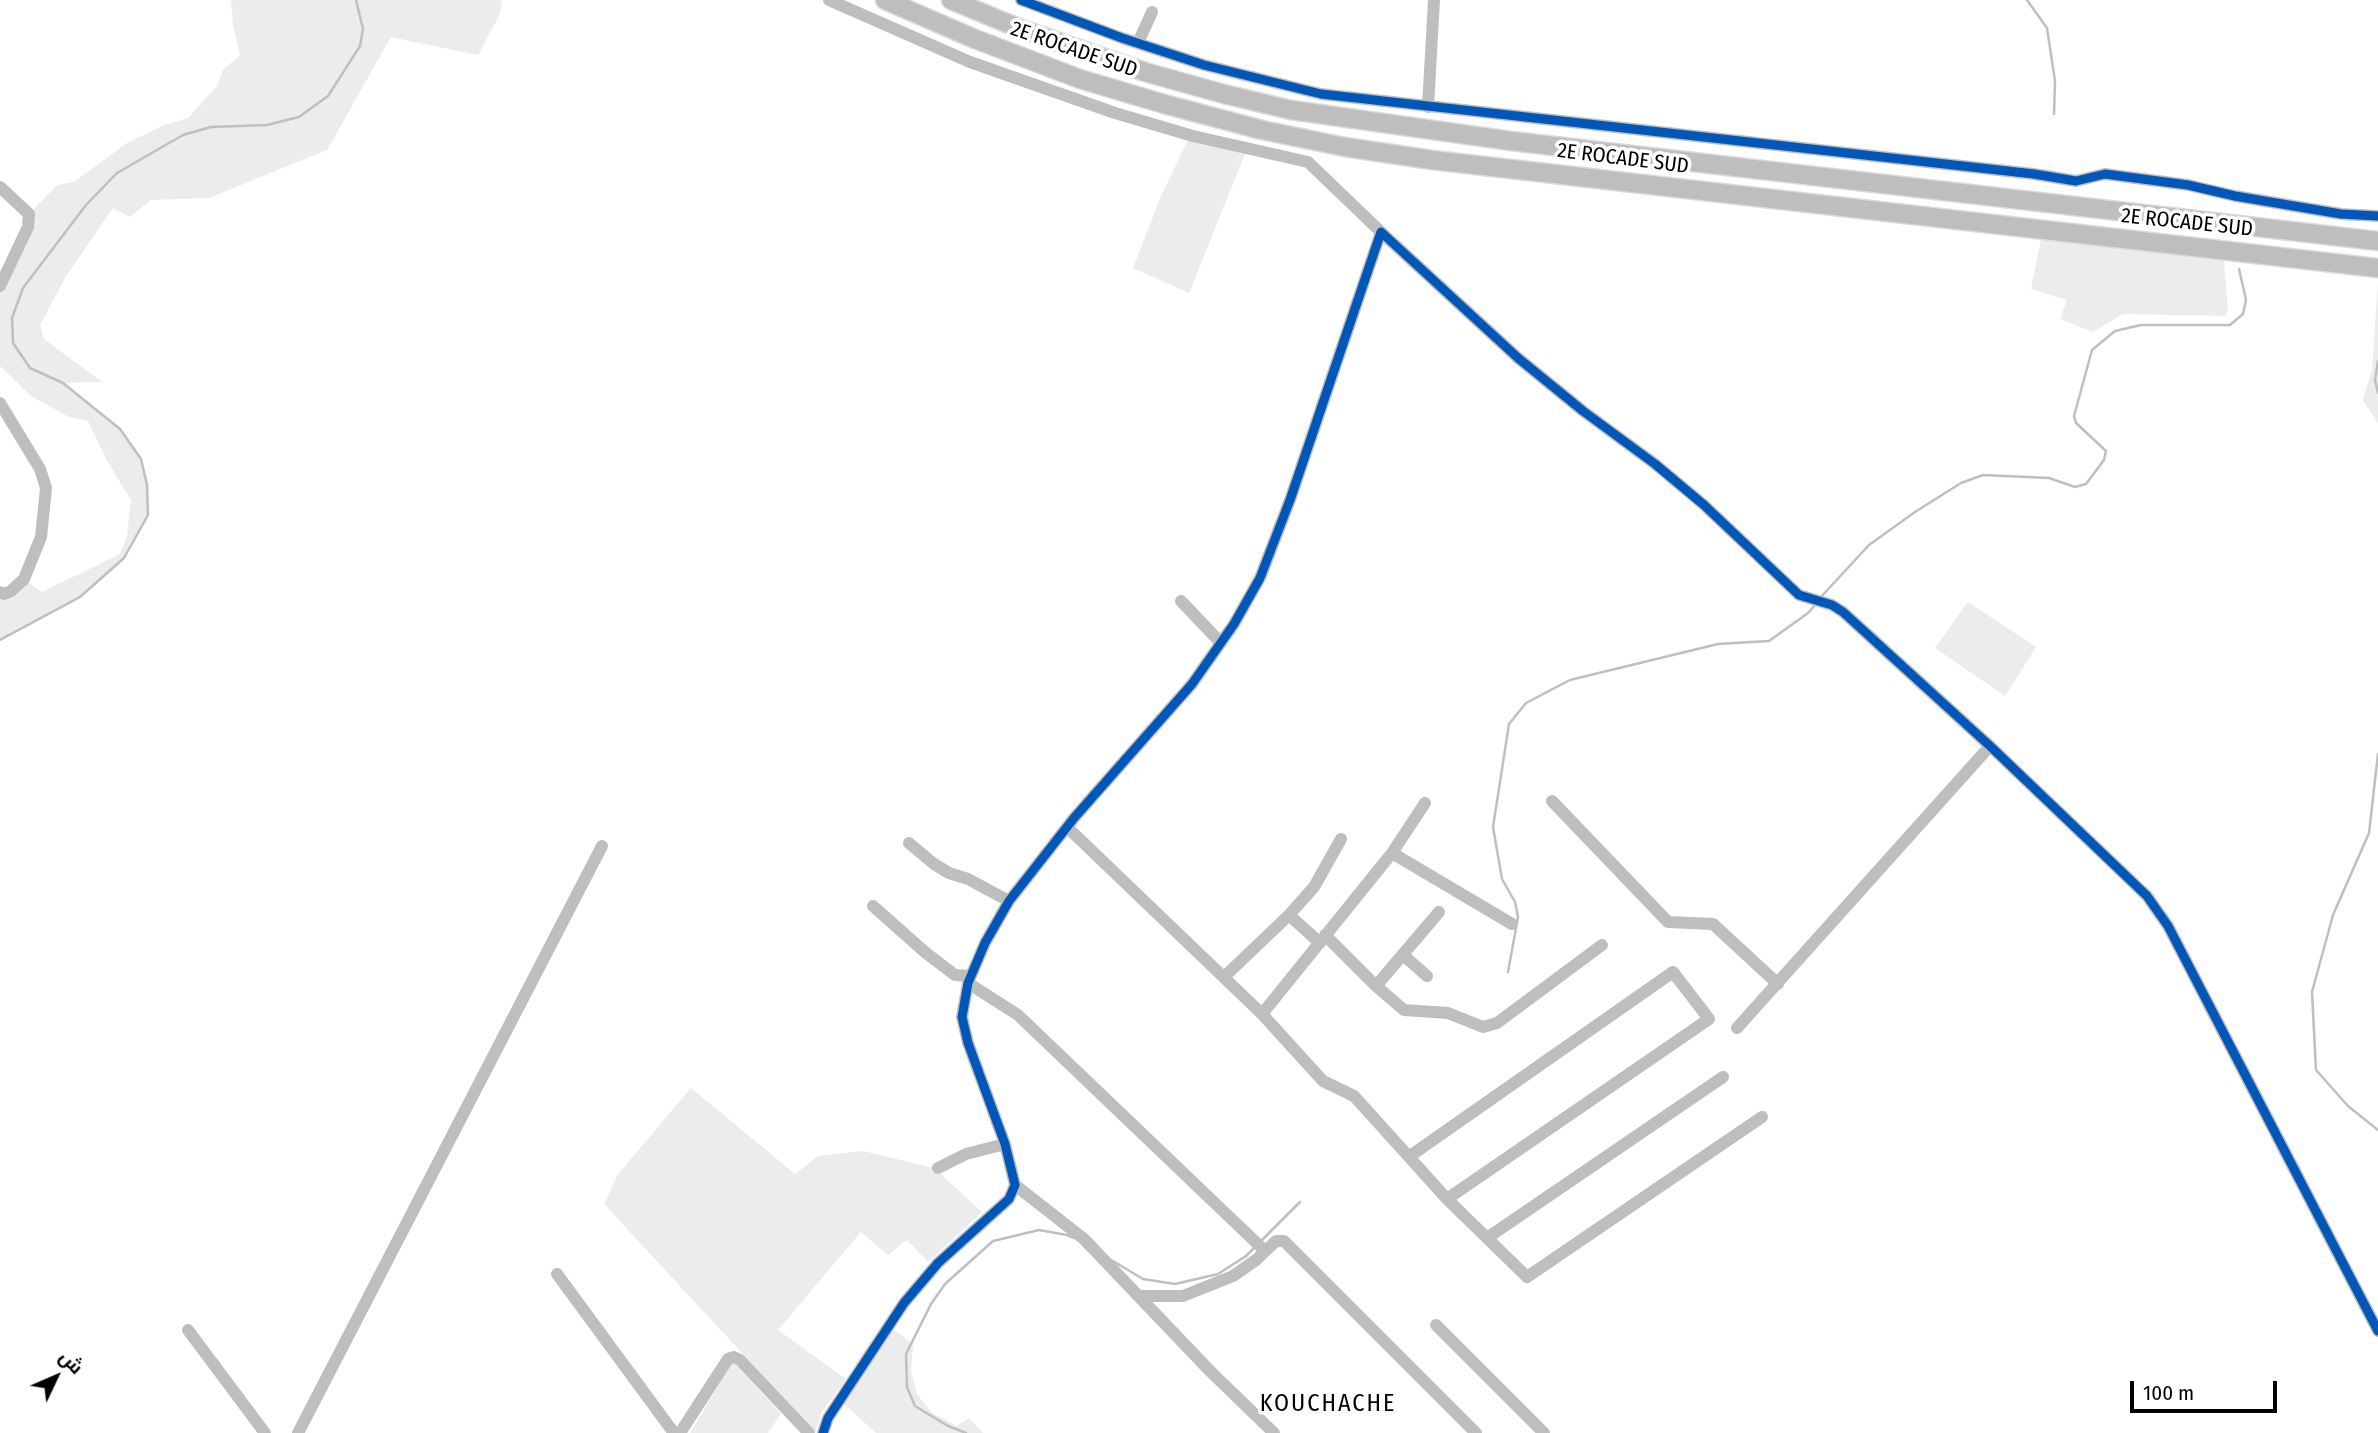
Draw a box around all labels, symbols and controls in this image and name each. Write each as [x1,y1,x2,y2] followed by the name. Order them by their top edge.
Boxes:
[1007,17,1141,83] street label: 2E ROCADE SUD
[1556,138,1690,180] street label: 2E ROCADE SUD
[2120,204,2254,242] street label: 2E ROCADE SUD
[21,1342,91,1412] north arrow
[55,1345,88,1379] text: ش
[2133,1366,2280,1410] scale bar
[2143,1380,2194,1406] text: 100 m
[1261,1390,1395,1418] district label: KOUCHACHE

